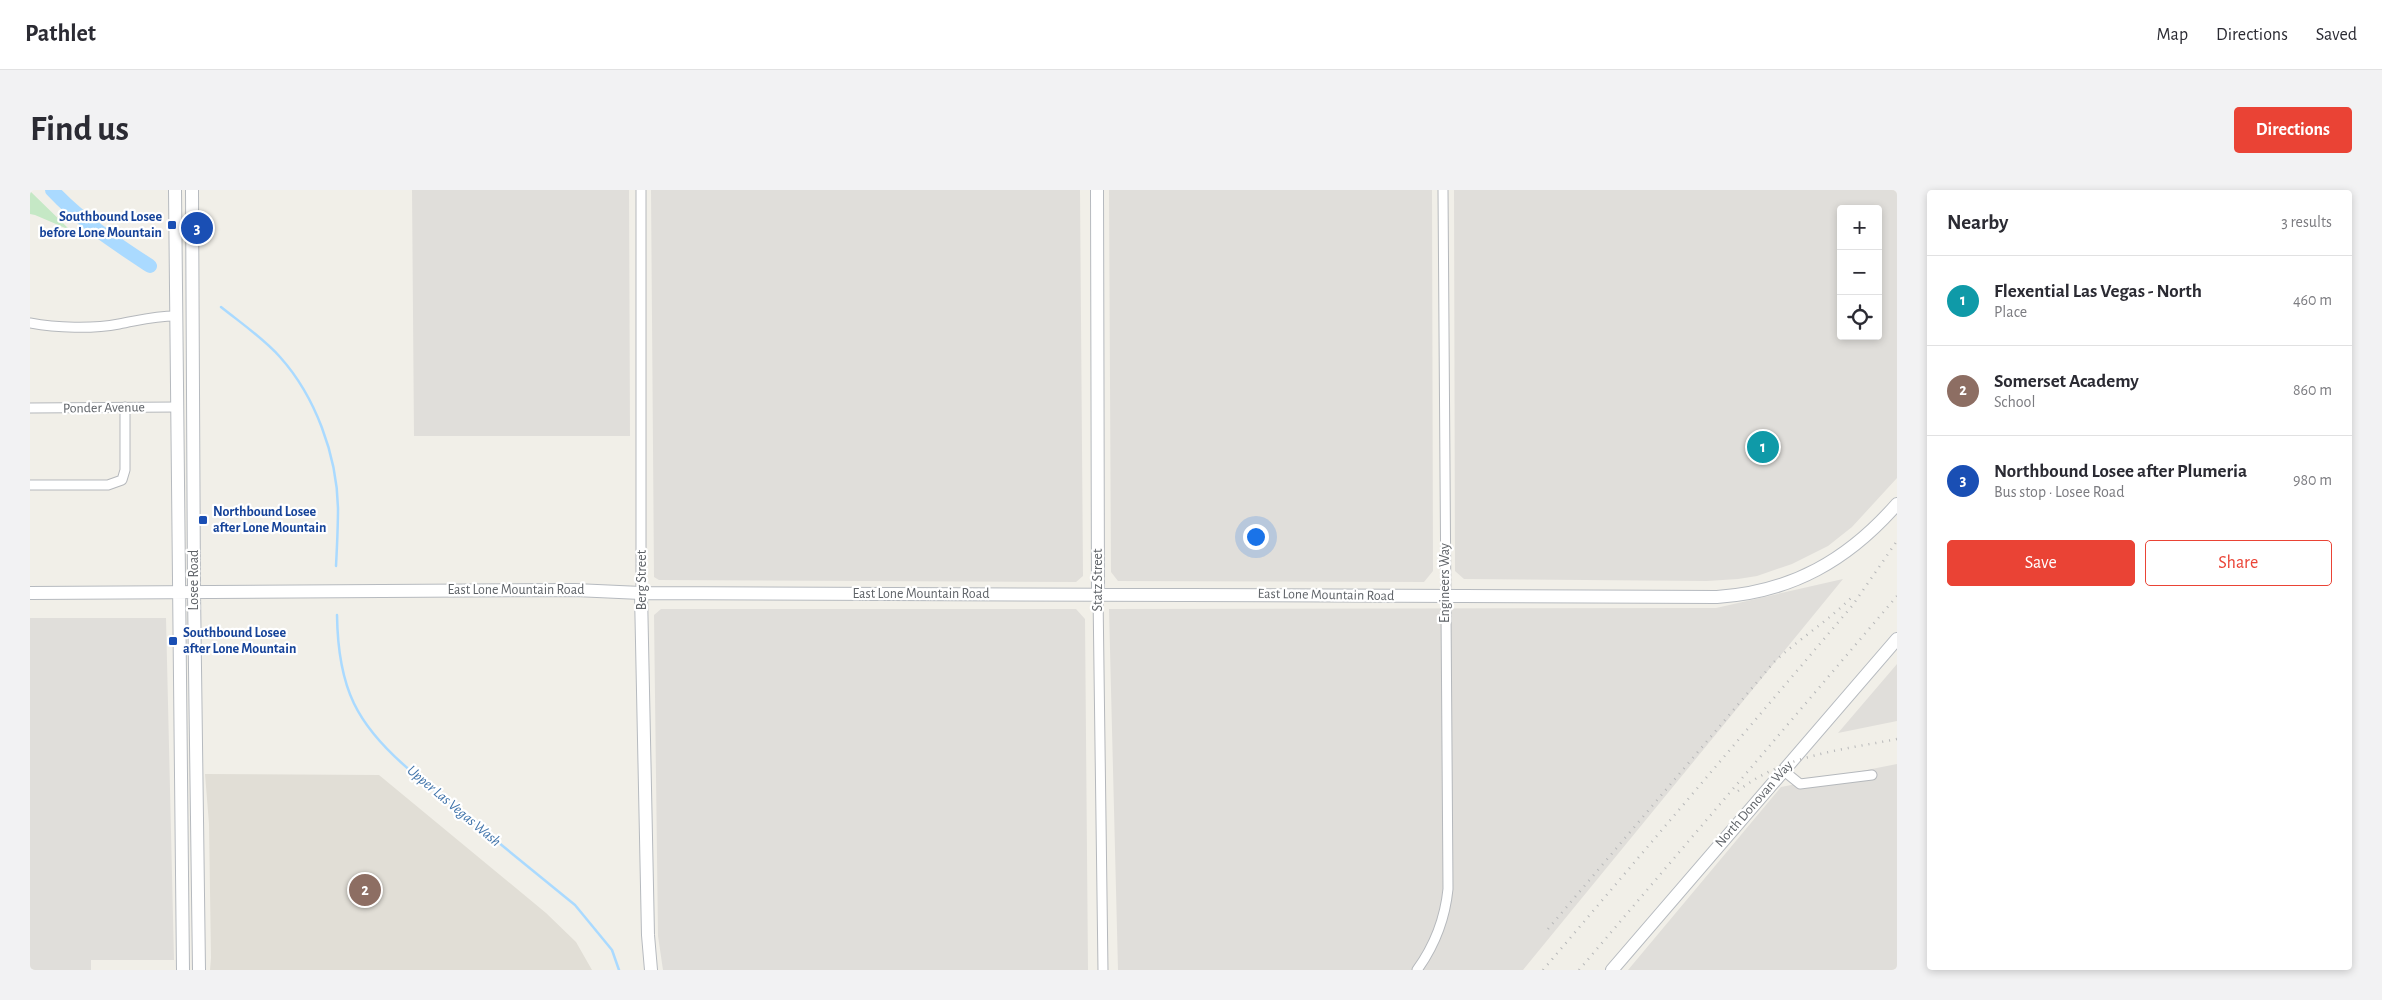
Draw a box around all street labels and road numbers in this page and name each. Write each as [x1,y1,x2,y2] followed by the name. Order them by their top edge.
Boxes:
[63,400,145,416] street label: Ponder Avenue
[1438,543,1452,623] street label: Engineers Way
[1091,548,1105,612] street label: Statz Street
[635,549,649,610] street label: Berg Street
[187,550,201,610] street label: Losee Road
[448,583,584,597] street label: East Lone Mountain Road
[853,587,989,601] street label: East Lone Mountain Road
[1257,587,1395,603] street label: East Lone Mountain Road
[1713,758,1795,850] street label: North Donovan Way

